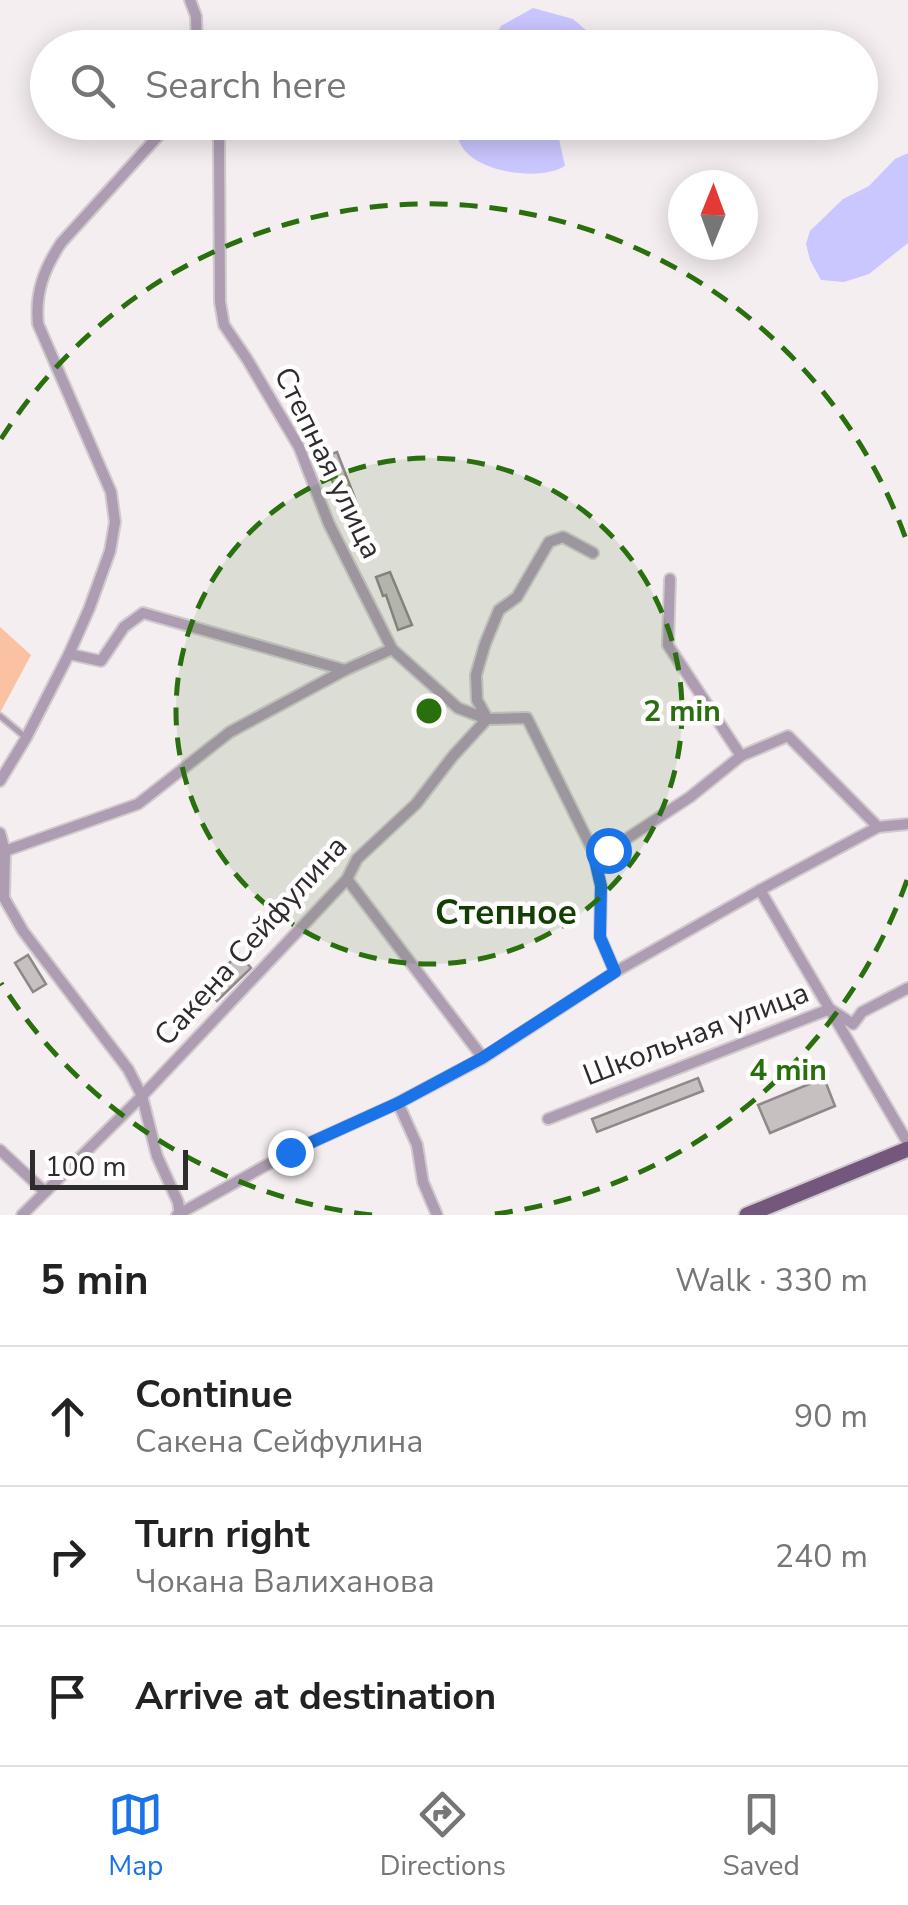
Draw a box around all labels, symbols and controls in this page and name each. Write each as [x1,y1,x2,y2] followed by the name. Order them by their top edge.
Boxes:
[30,30,878,140] search box
[65,58,120,113] icon: search
[145,60,346,111] text: Search here
[668,170,758,260] north arrow
[264,360,392,566] street label: Степная улица
[643,691,721,732] text: 2 min
[411,693,447,729] centre of rings
[145,827,357,1055] street label: Сакена Сейфулина
[586,828,632,874] route start
[435,889,577,936] district label: Степное
[577,972,815,1096] street label: Школьная улица
[749,1050,827,1091] text: 4 min
[268,1130,314,1176] route end
[30,1145,188,1190] scale bar
[45,1148,127,1186] text: 100 m
[40,1252,149,1309] text: 5 min
[675,1259,868,1302] text: Walk · 330 m
[135,1369,293,1420] text: Continue
[40,1389,95,1444] icon: ahead
[794,1395,868,1438] text: 90 m
[135,1420,423,1463] text: Сакена Сейфулина
[135,1509,310,1560] text: Turn right
[40,1529,95,1584] icon: right
[775,1535,868,1578] text: 240 m
[135,1560,435,1603] text: Чокана Валиханова
[40,1669,95,1724] icon: arrive
[135,1671,496,1722] text: Arrive at destination
[108,1787,163,1885] tab: Map
[380,1787,506,1885] tab: Directions
[722,1787,800,1885] tab: Saved

